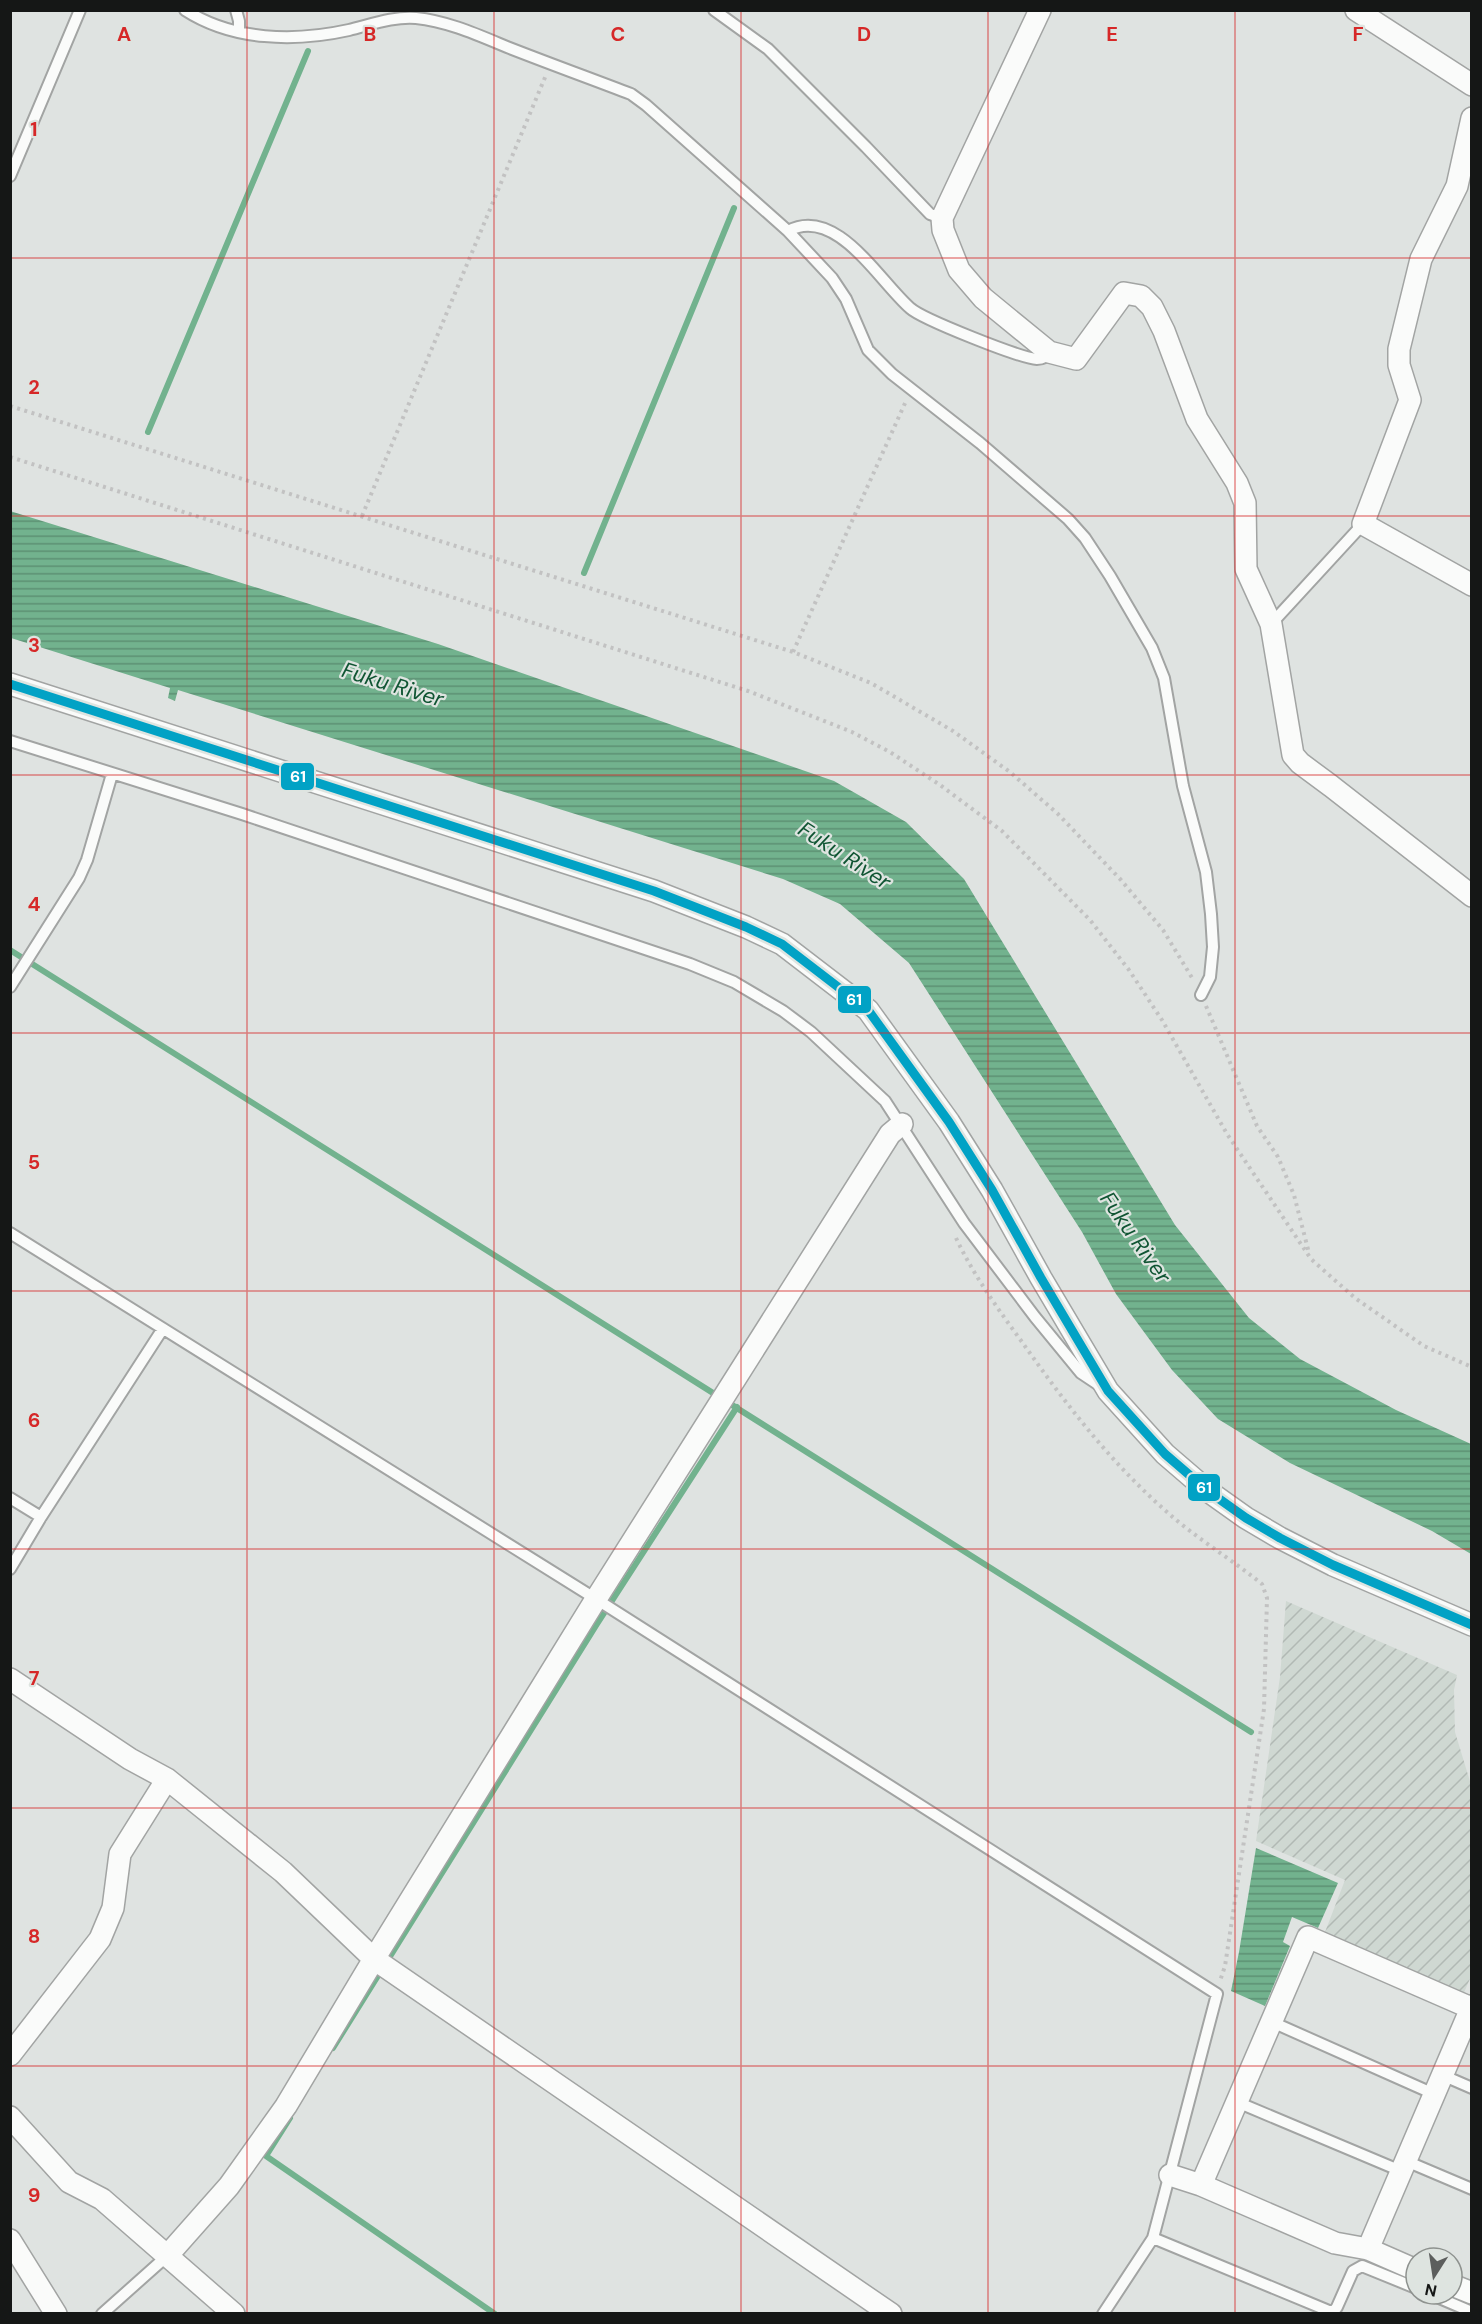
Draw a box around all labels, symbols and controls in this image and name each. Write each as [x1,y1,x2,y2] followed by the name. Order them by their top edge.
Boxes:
[117,21,131,47] text: A
[364,21,376,47] text: B
[611,21,625,47] text: C
[857,21,871,47] text: D
[1106,21,1118,47] text: E
[1352,21,1364,47] text: F
[30,116,38,142] text: 1
[28,374,40,400] text: 2
[28,632,40,658] text: 3
[338,655,448,714] water label: Fuku River
[280,762,315,791] line badge: 61
[290,766,306,787] text: 61
[793,815,897,897] water label: Fuku River
[28,891,41,917] text: 4
[837,985,872,1014] line badge: 61
[846,989,862,1010] text: 61
[28,1149,40,1175] text: 5
[1094,1186,1178,1289] water label: Fuku River
[28,1407,40,1433] text: 6
[1187,1473,1221,1502] line badge: 61
[1196,1477,1212,1498] text: 61
[29,1665,40,1691] text: 7
[28,1923,40,1949] text: 8
[28,2182,40,2208] text: 9
[1404,2246,1464,2306] north arrow
[1423,2279,1439,2302] text: N

